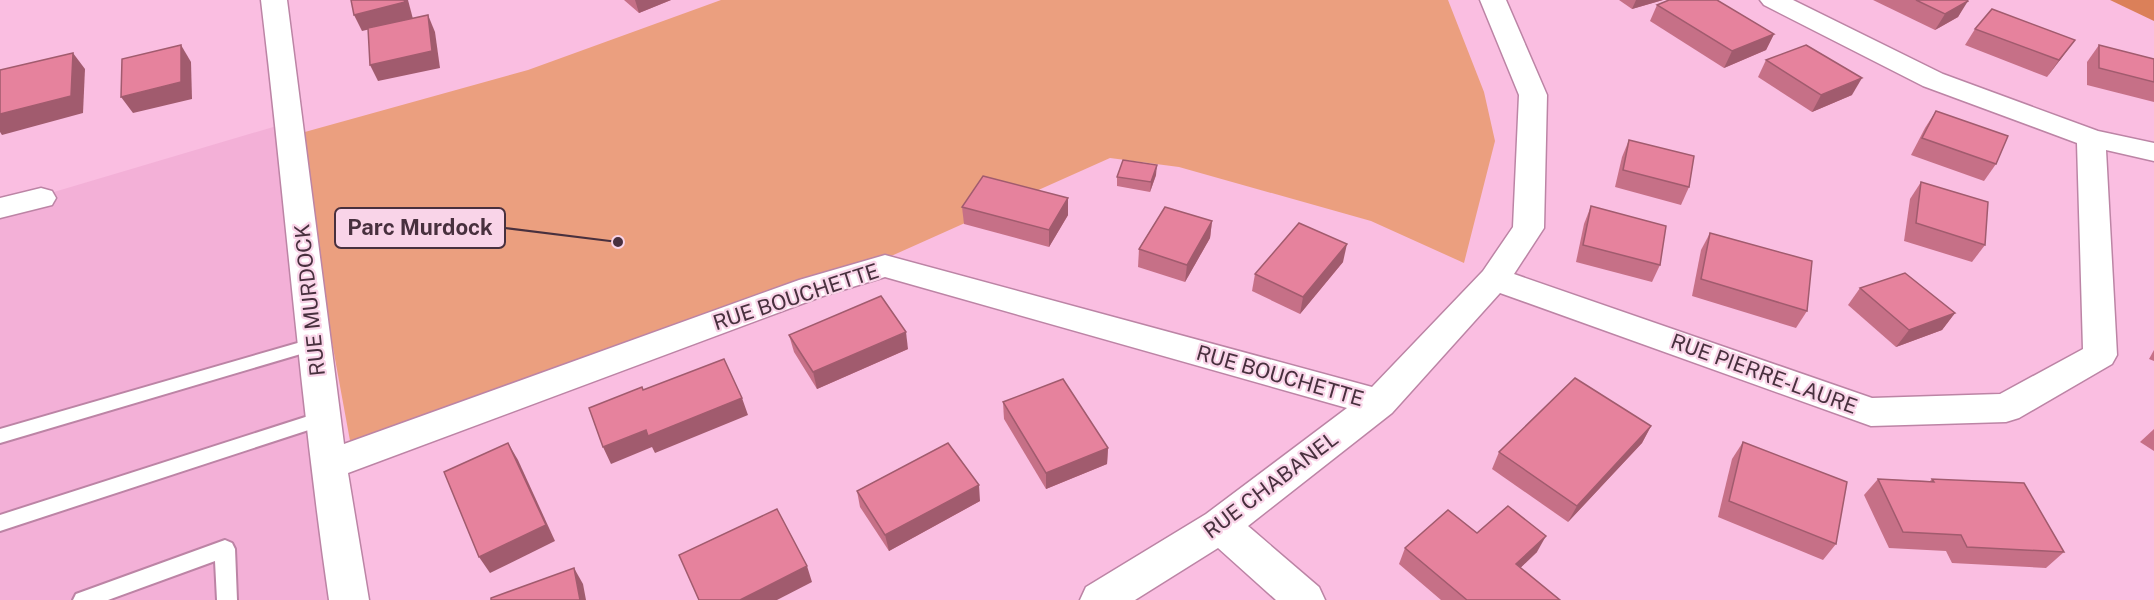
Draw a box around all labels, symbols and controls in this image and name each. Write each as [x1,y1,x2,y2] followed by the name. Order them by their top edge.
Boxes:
[335,208,505,248] callout: Parc Murdock
[347,214,493,240] text: Parc Murdock
[289,223,330,377] street label: RUE MURDOCK
[710,258,882,335] street label: RUE BOUCHETTE
[1667,328,1861,419] street label: RUE PIERRE-LAURE
[1194,340,1367,411] street label: RUE BOUCHETTE
[1198,426,1343,543] street label: RUE CHABANEL

